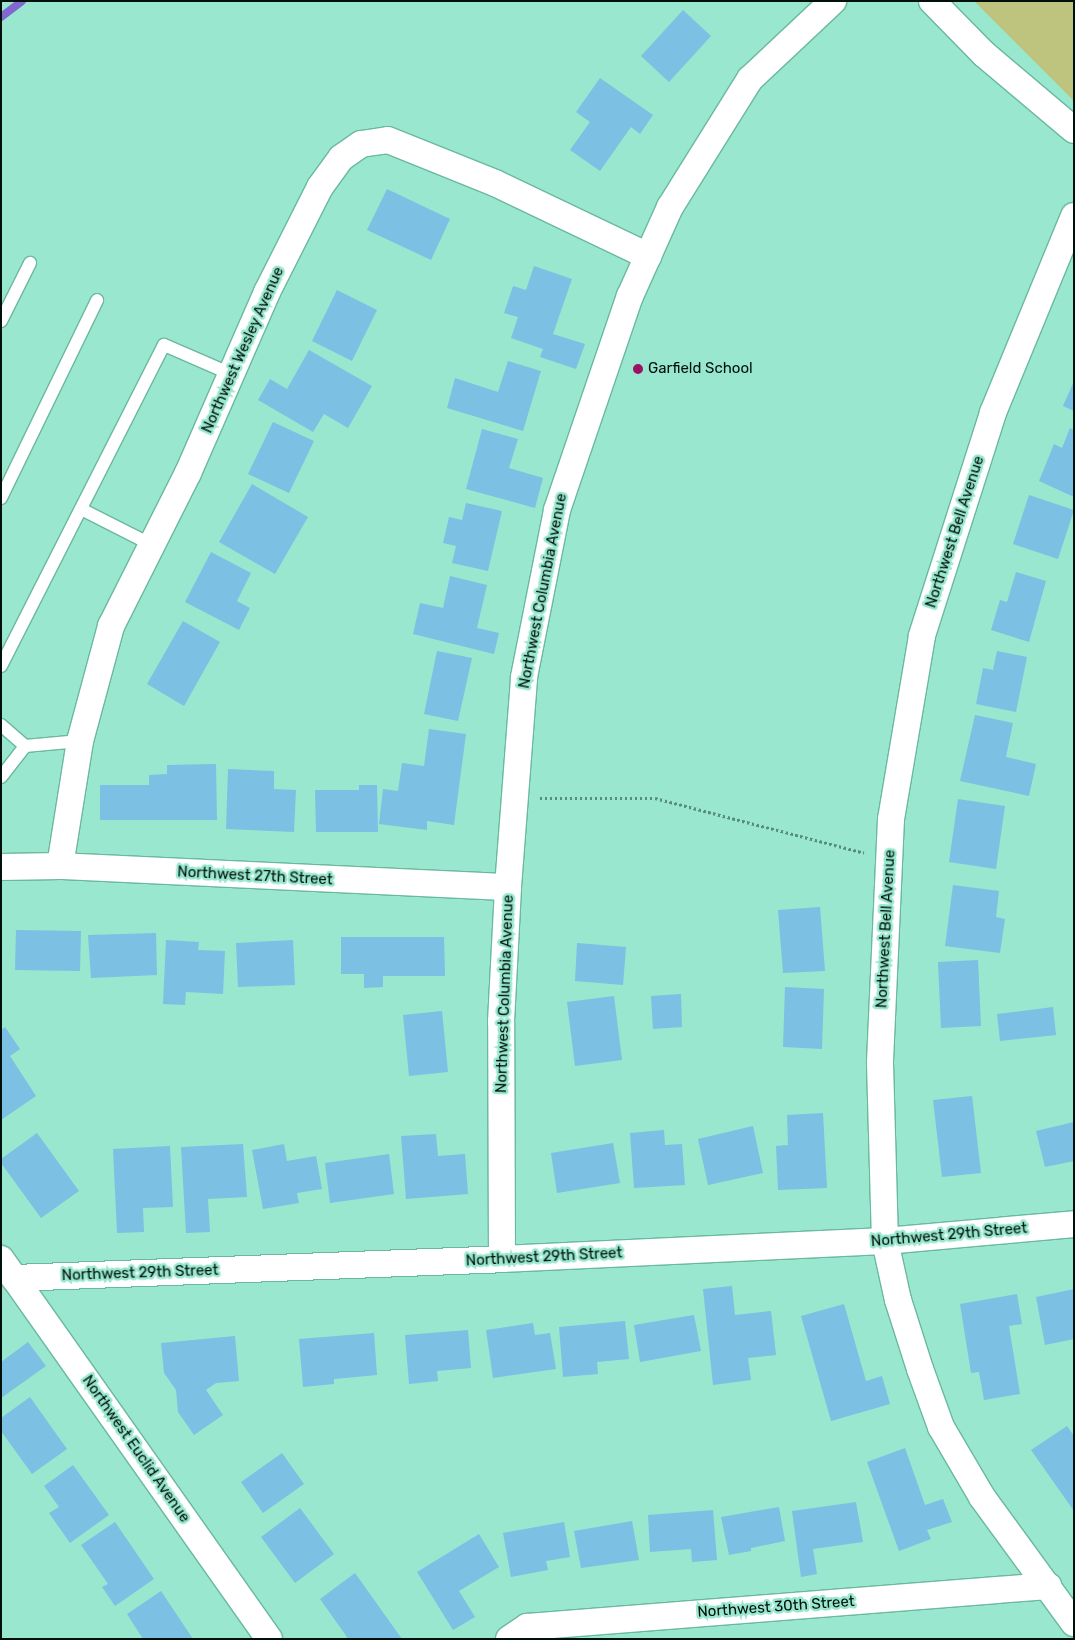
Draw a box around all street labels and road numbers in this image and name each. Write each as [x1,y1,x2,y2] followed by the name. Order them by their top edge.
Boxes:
[198,264,288,436] street label: Northwest Wesley Avenue
[922,454,988,610] street label: Northwest Bell Avenue
[515,492,571,690] street label: Northwest Columbia Avenue
[873,849,899,1009] street label: Northwest Bell Avenue
[177,863,333,889] street label: Northwest 27th Street
[493,894,517,1094] street label: Northwest Columbia Avenue
[870,1219,1028,1251] street label: Northwest 29th Street
[465,1244,623,1270] street label: Northwest 29th Street
[61,1261,219,1285] street label: Northwest 29th Street
[78,1372,194,1526] street label: Northwest Euclid Avenue
[697,1593,855,1621] street label: Northwest 30th Street

